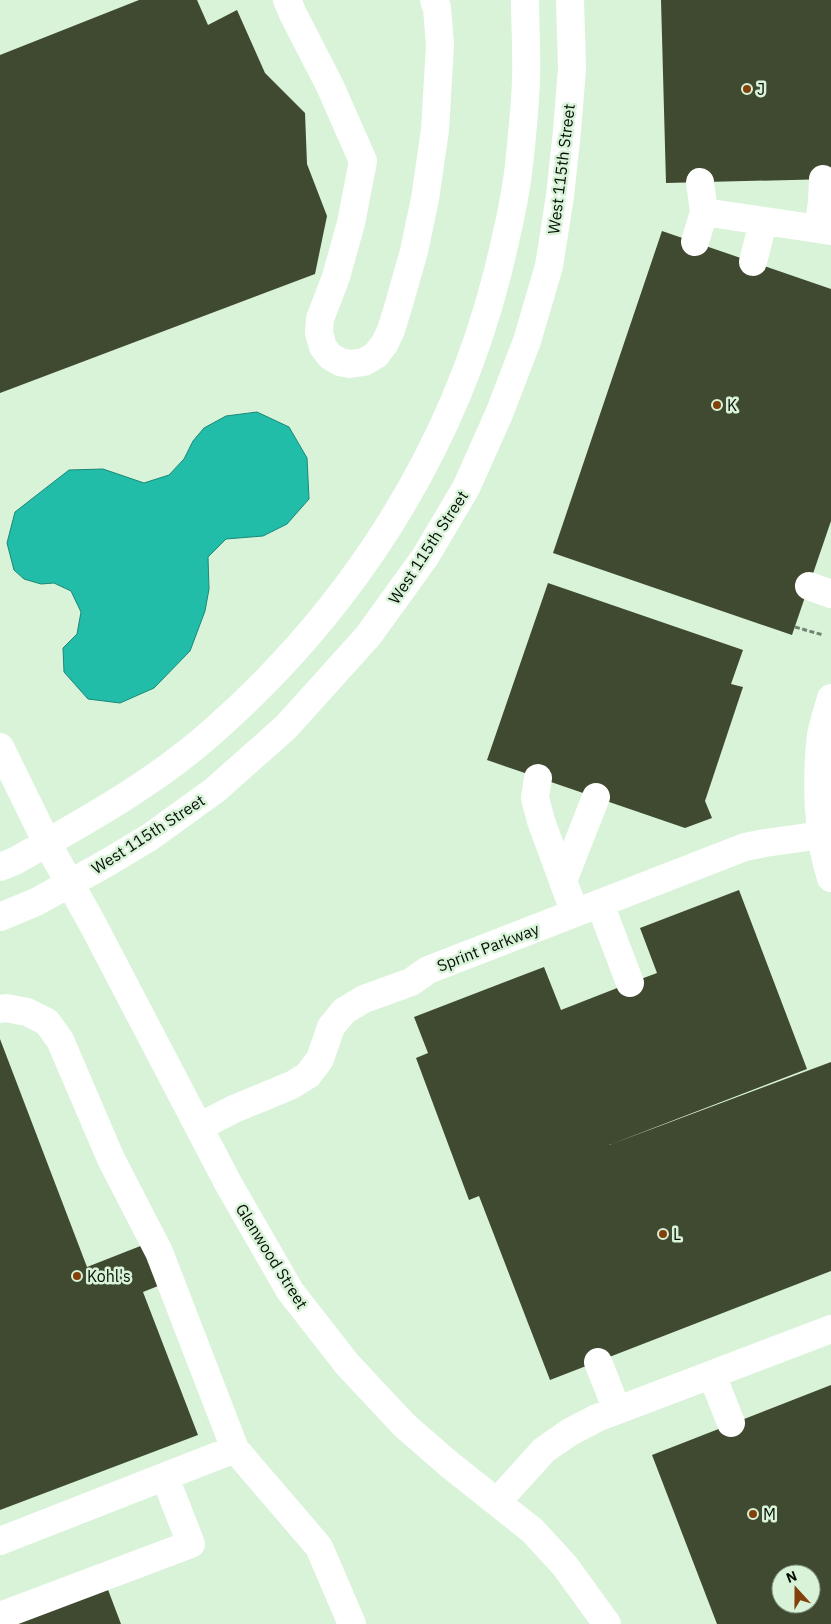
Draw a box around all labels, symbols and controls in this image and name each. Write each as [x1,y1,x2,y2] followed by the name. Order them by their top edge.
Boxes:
[757,79,765,99] place label: J
[741,83,753,95] marker: J
[543,103,579,235] street label: West 115th Street
[727,395,737,415] place label: K
[711,399,723,411] marker: K
[384,487,472,607] street label: West 115th Street
[88,790,208,878] street label: West 115th Street
[434,918,542,976] street label: Sprint Parkway
[232,1200,312,1312] street label: Glenwood Street
[673,1224,681,1244] place label: L
[657,1228,669,1240] marker: L
[87,1266,131,1286] place label: Kohl's
[71,1270,83,1282] marker: Kohl's
[763,1504,776,1524] place label: M
[747,1508,759,1520] marker: M
[771,1564,821,1614] north arrow
[783,1567,799,1587] text: N

